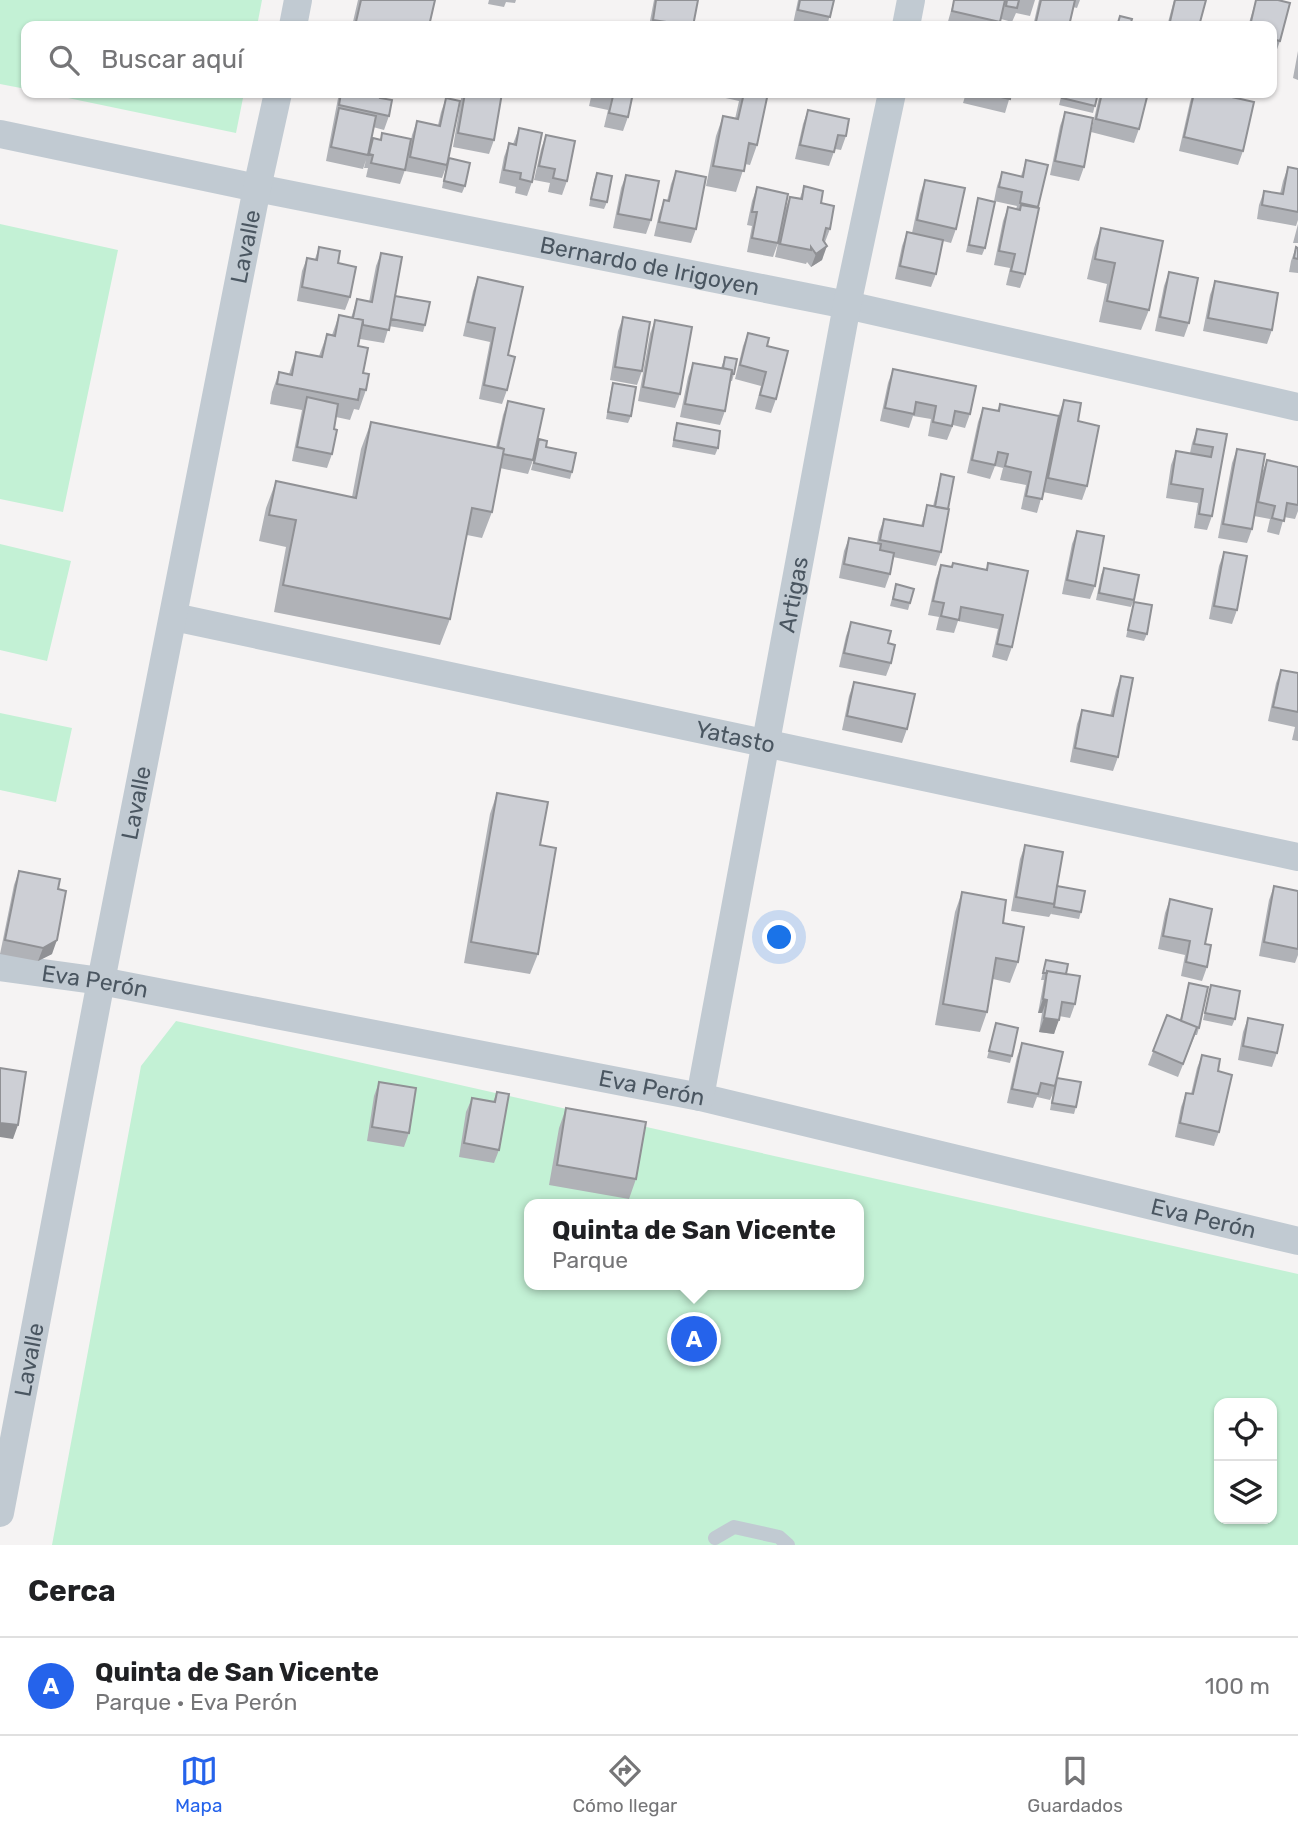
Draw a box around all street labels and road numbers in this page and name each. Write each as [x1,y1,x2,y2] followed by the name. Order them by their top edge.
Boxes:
[225,207,266,286] street label: Lavalle
[538,230,762,301] street label: Bernardo de Irigoyen
[772,554,814,635] street label: Artigas
[693,715,778,759] street label: Yatasto
[115,764,157,842] street label: Lavalle
[40,959,151,1004] street label: Eva Perón
[596,1064,707,1112] street label: Eva Perón
[1148,1192,1259,1244] street label: Eva Perón
[8,1321,50,1399] street label: Lavalle

